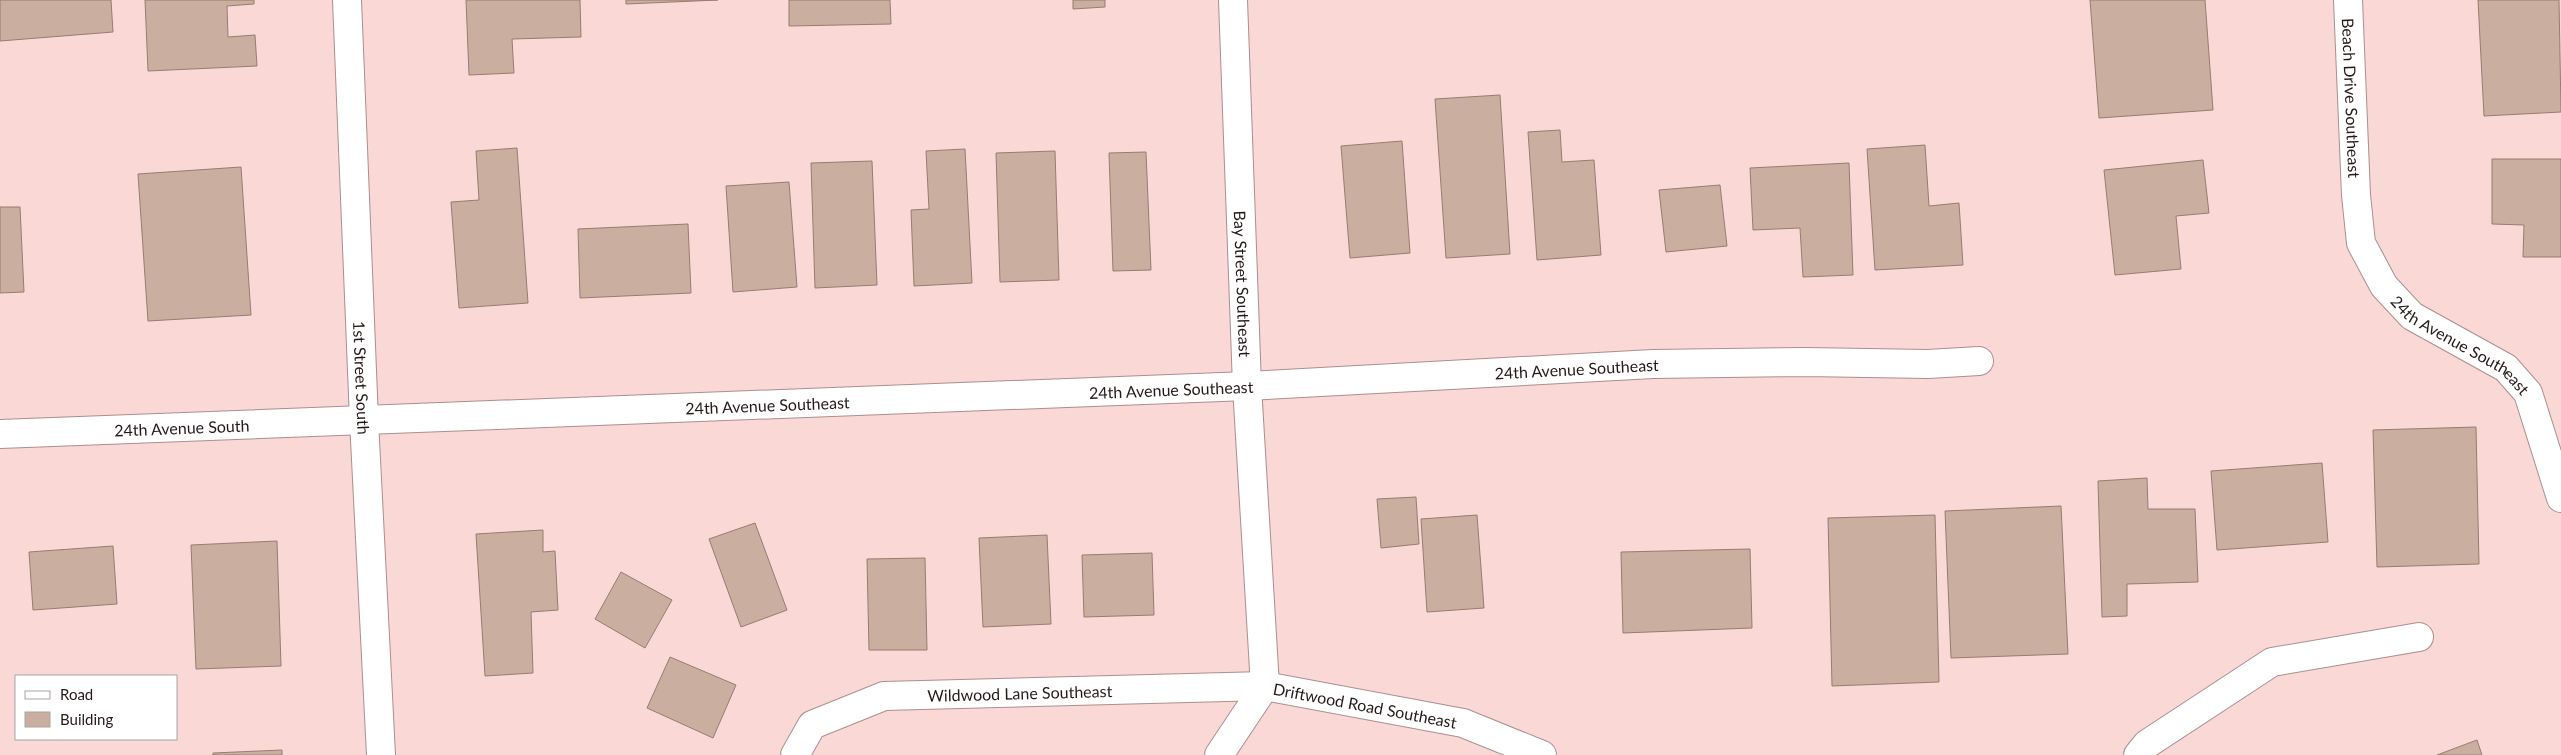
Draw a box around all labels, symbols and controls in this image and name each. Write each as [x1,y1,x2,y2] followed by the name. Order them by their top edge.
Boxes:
[2339,18,2365,179] street label: Beach Drive Southeast
[1231,210,1255,358] street label: Bay Street Southeast
[2388,291,2534,398] street label: 24th Avenue Southeast
[350,321,374,435] street label: 1st Street South
[1494,354,1659,382] street label: 24th Avenue Southeast
[1089,376,1254,402] street label: 24th Avenue Southeast
[685,392,850,417] street label: 24th Avenue Southeast
[114,415,250,439] street label: 24th Avenue South
[15,675,178,740] legend
[1272,678,1459,731] street label: Driftwood Road Southeast
[927,681,1113,704] street label: Wildwood Lane Southeast
[60,685,93,703] text: Road
[60,710,113,728] text: Building

